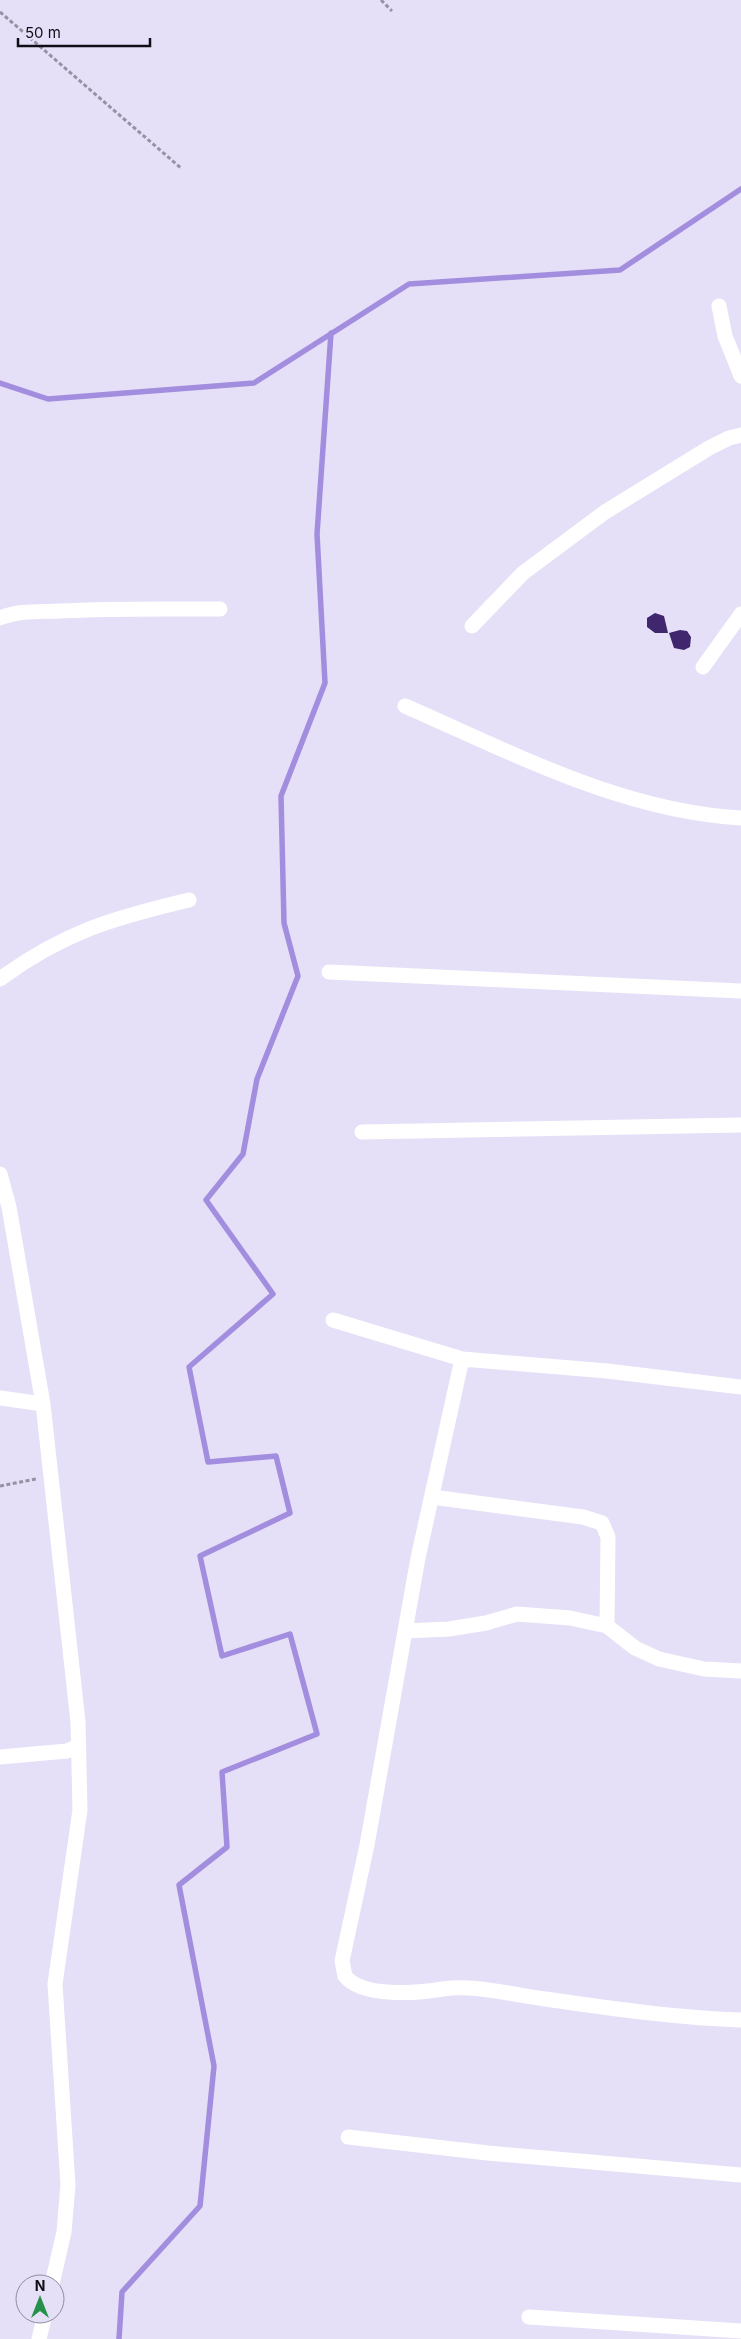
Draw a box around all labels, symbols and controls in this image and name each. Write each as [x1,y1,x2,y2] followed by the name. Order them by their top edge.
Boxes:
[18,15,150,47] scale bar
[25,23,61,42] text: 50 m
[15,2274,65,2324] north arrow
[35,2277,45,2294] text: N

